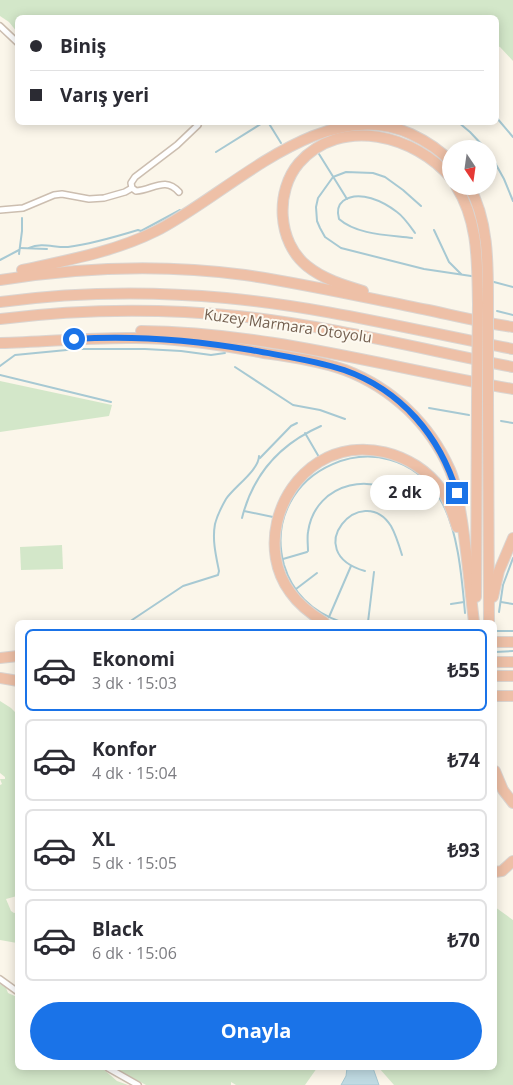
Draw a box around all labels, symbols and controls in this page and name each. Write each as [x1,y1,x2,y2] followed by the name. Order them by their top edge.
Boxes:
[60,33,106,59] text: Biniş
[60,82,149,108] text: Varış yeri
[442,140,498,195] north arrow
[442,140,497,195] map controls
[203,303,373,347] street label: Kuzey Marmara Otoyolu
[63,328,85,350] route start
[370,476,440,510] callout: 2 dk
[388,481,422,503] text: 2 dk
[446,482,468,504] route end
[92,646,175,672] text: Ekonomi
[32,648,77,693] icon: car
[447,657,480,683] text: ₺55
[92,672,177,694] text: 3 dk · 15:03
[92,736,157,762] text: Konfor
[32,738,77,783] icon: car
[447,747,480,773] text: ₺74
[92,762,177,784] text: 4 dk · 15:04
[92,826,115,852] text: XL
[32,828,77,873] icon: car
[447,837,480,863] text: ₺93
[92,852,177,874] text: 5 dk · 15:05
[92,916,144,942] text: Black
[32,918,77,963] icon: car
[447,927,480,953] text: ₺70
[92,942,177,964] text: 6 dk · 15:06
[30,1002,482,1060] button: Onayla

